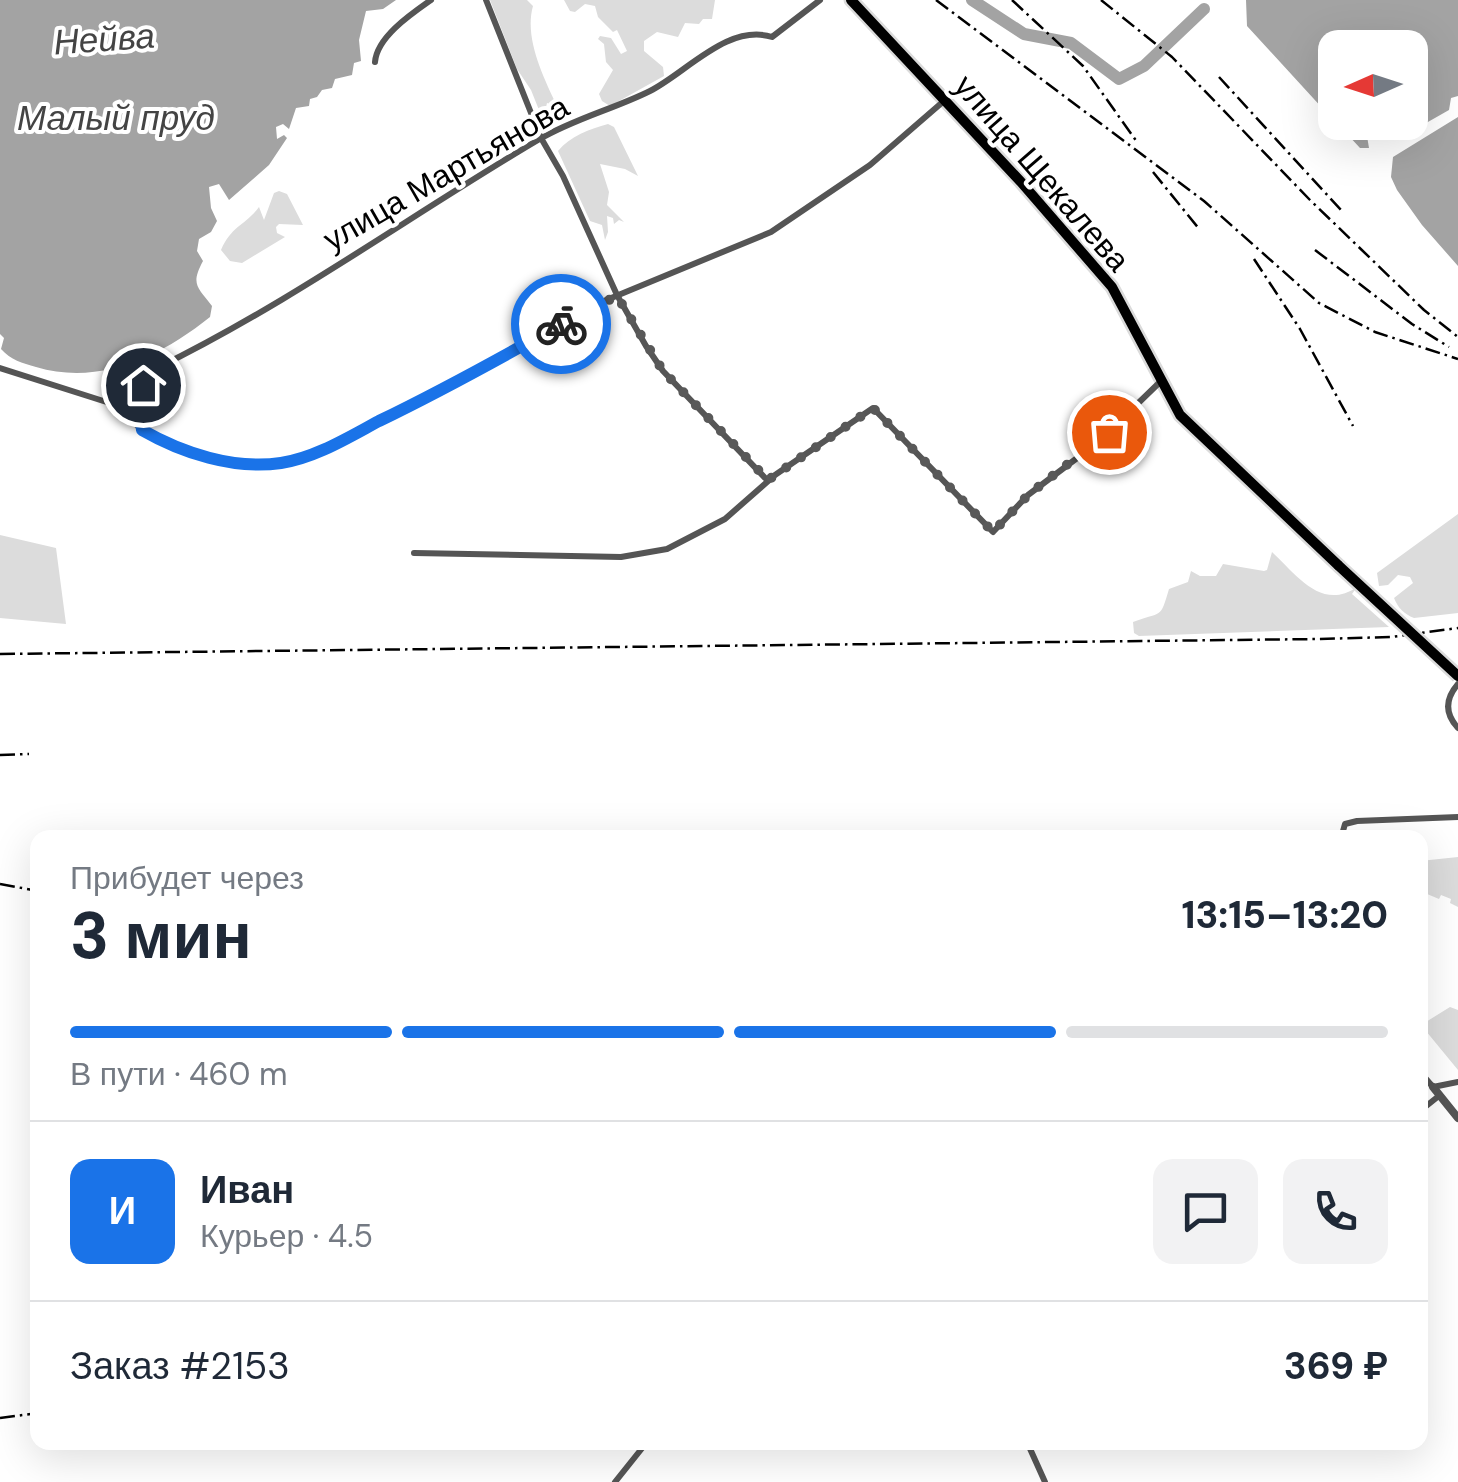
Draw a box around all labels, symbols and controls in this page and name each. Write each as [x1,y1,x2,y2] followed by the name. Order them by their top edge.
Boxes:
[52,13,156,65] water label: Нейва
[1318,30,1428,140] north arrow
[1318,30,1428,140] map controls
[945,66,1139,280] street label: улица Щекалева
[316,85,577,260] street label: улица Мартьянова
[17,95,215,141] water label: Малый пруд
[511,274,611,374] courier
[534,297,589,352] icon: bike
[101,343,186,428] pin
[116,358,171,413] icon: home
[1067,390,1152,475] pin
[1082,405,1137,460] icon: bag
[70,857,304,899] text: Прибудет через
[1181,890,1388,940] text: 13:15–13:20
[70,894,252,978] text: 3 мин
[70,1053,288,1095] text: В пути · 460 m
[1153,1159,1258,1264] button: chat
[1283,1159,1388,1264] button: phone
[200,1165,294,1215] text: Иван
[109,1186,136,1236] text: И
[200,1215,373,1257] text: Курьер · 4.5
[70,1341,290,1391] text: Заказ #2153
[1284,1341,1388,1391] text: 369 ₽

